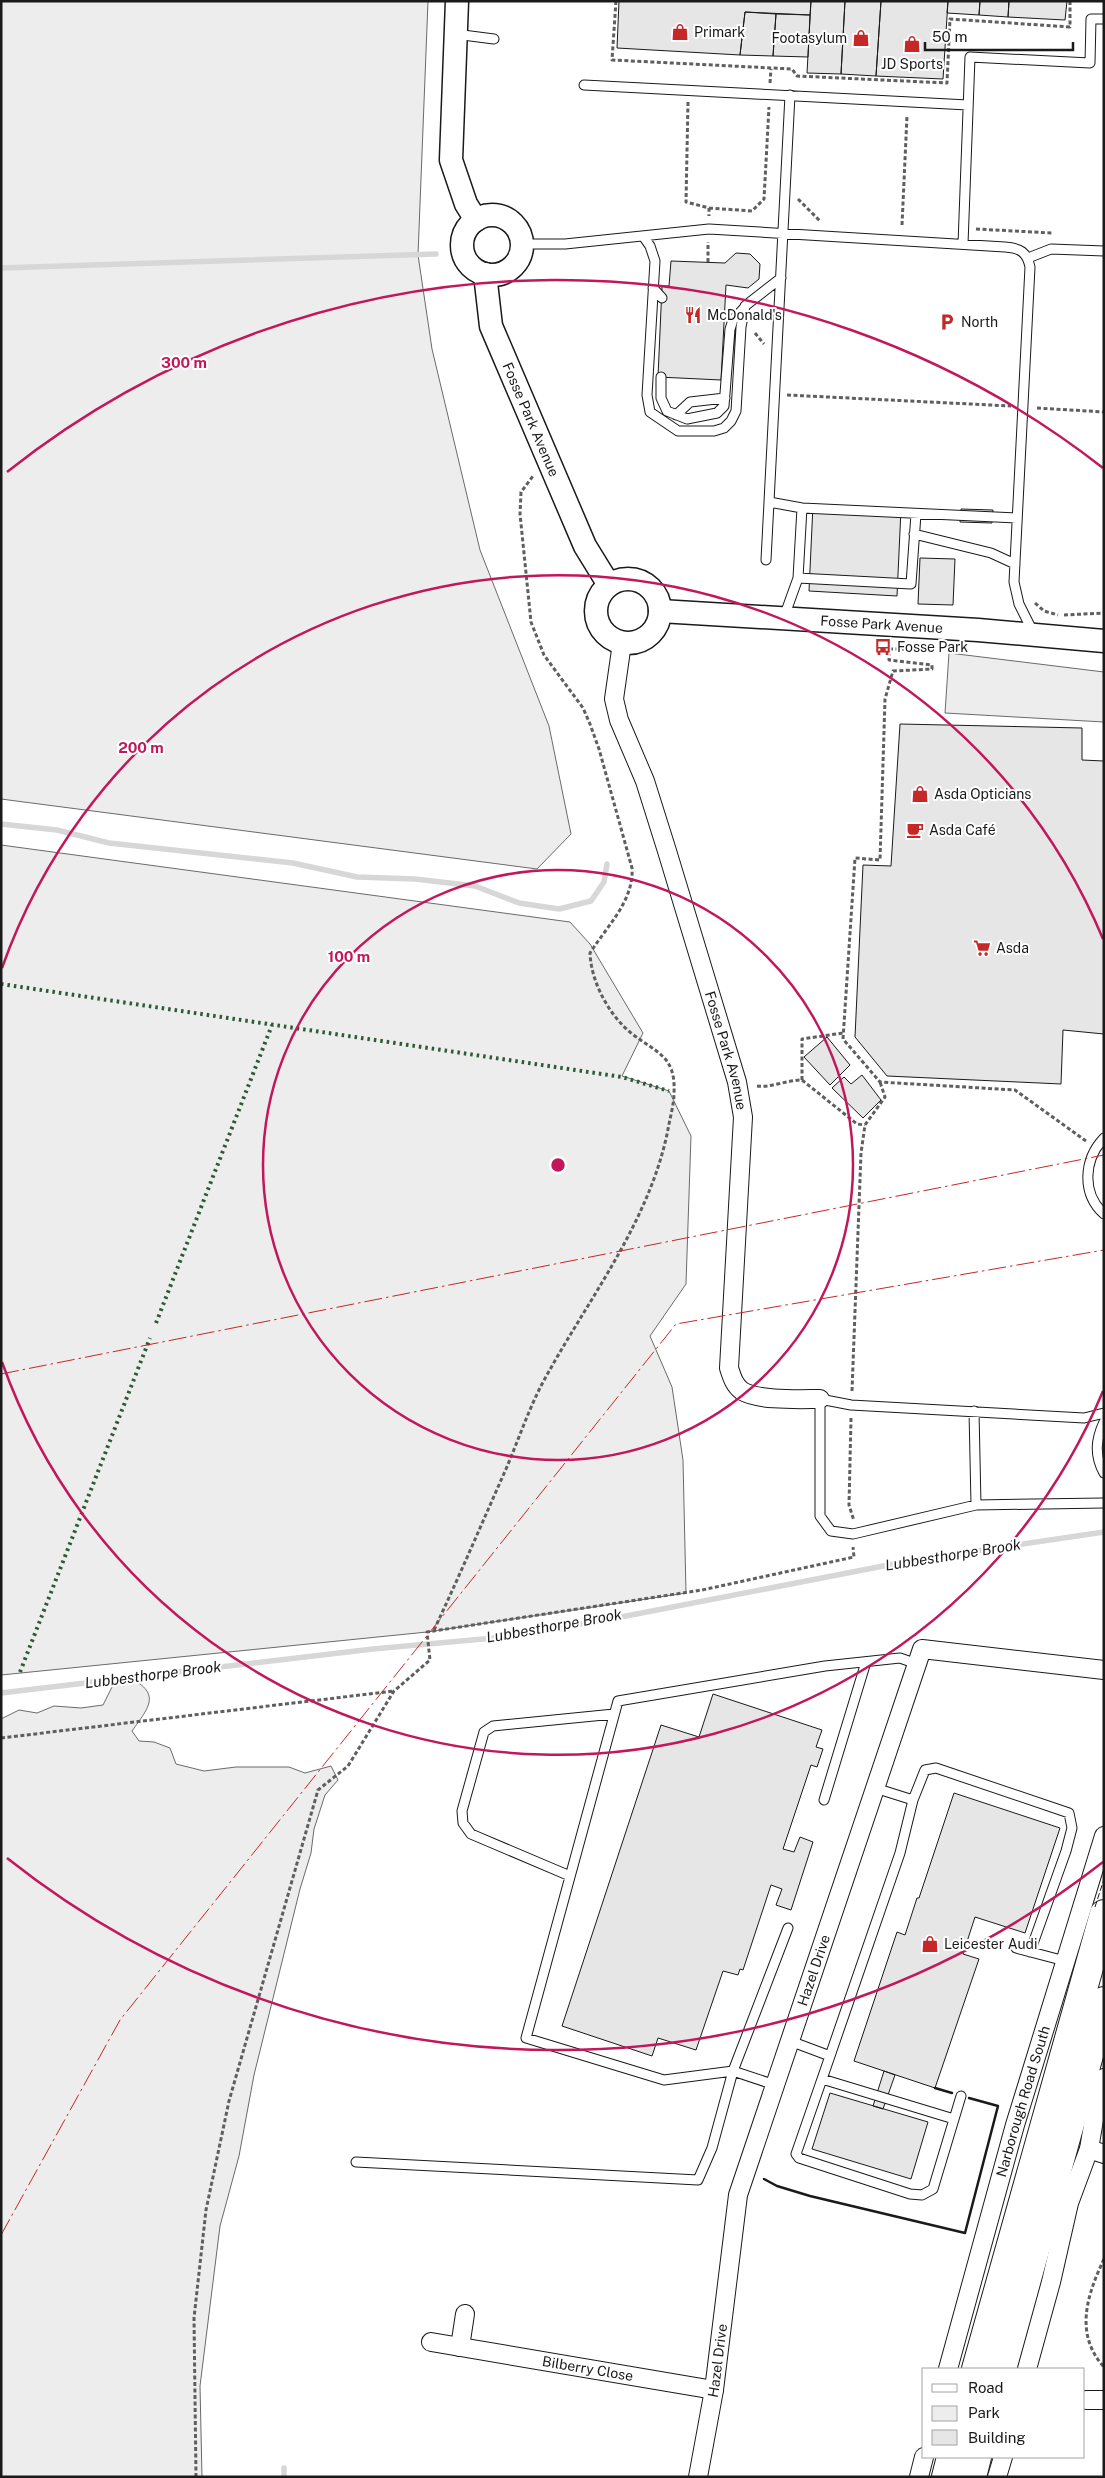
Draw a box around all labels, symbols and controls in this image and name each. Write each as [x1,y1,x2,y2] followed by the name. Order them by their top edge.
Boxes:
[925,20,1072,52] scale bar
[670,22,690,42] shop icon: Primark
[694,24,745,40] place label: Primark
[851,28,871,48] shop icon: Footasylum
[932,28,967,45] text: 50 m
[771,30,847,46] place label: Footasylum
[902,34,922,54] shop icon: JD Sports
[881,56,943,72] place label: JD Sports
[683,305,703,325] restaurant icon: McDonald's
[707,307,782,323] place label: McDonald's
[937,312,957,332] parking icon: North
[961,314,998,330] place label: North
[161,354,207,371] text: 300 m
[499,360,562,479] street label: Fosse Park Avenue
[820,613,943,636] street label: Fosse Park Avenue
[873,637,893,657] bus stop icon: Fosse Park
[897,639,968,655] place label: Fosse Park
[118,739,164,756] text: 200 m
[910,784,930,804] shop icon: Asda Opticians
[934,786,1031,802] place label: Asda Opticians
[905,820,925,840] cafe icon: Asda Café
[929,822,996,838] place label: Asda Café
[972,938,992,958] supermarket icon: Asda
[996,940,1029,956] place label: Asda
[328,948,370,965] text: 100 m
[702,989,750,1111] street label: Fosse Park Avenue
[549,1156,567,1174] centre of rings
[884,1535,1023,1574] water label: Lubbesthorpe Brook
[485,1605,624,1646] water label: Lubbesthorpe Brook
[84,1658,223,1691] water label: Lubbesthorpe Brook
[794,1933,833,2008] street label: Hazel Drive
[920,1934,940,1954] shop icon: Leicester Audi
[944,1936,1038,1952] place label: Leicester Audi
[993,2024,1053,2179] street label: Narborough Road South
[705,2323,730,2399] street label: Hazel Drive
[541,2353,634,2384] street label: Bilberry Close
[922,2368,1085,2458] legend
[968,2379,1004,2396] text: Road
[968,2404,1000,2421] text: Park
[968,2429,1026,2446] text: Building

